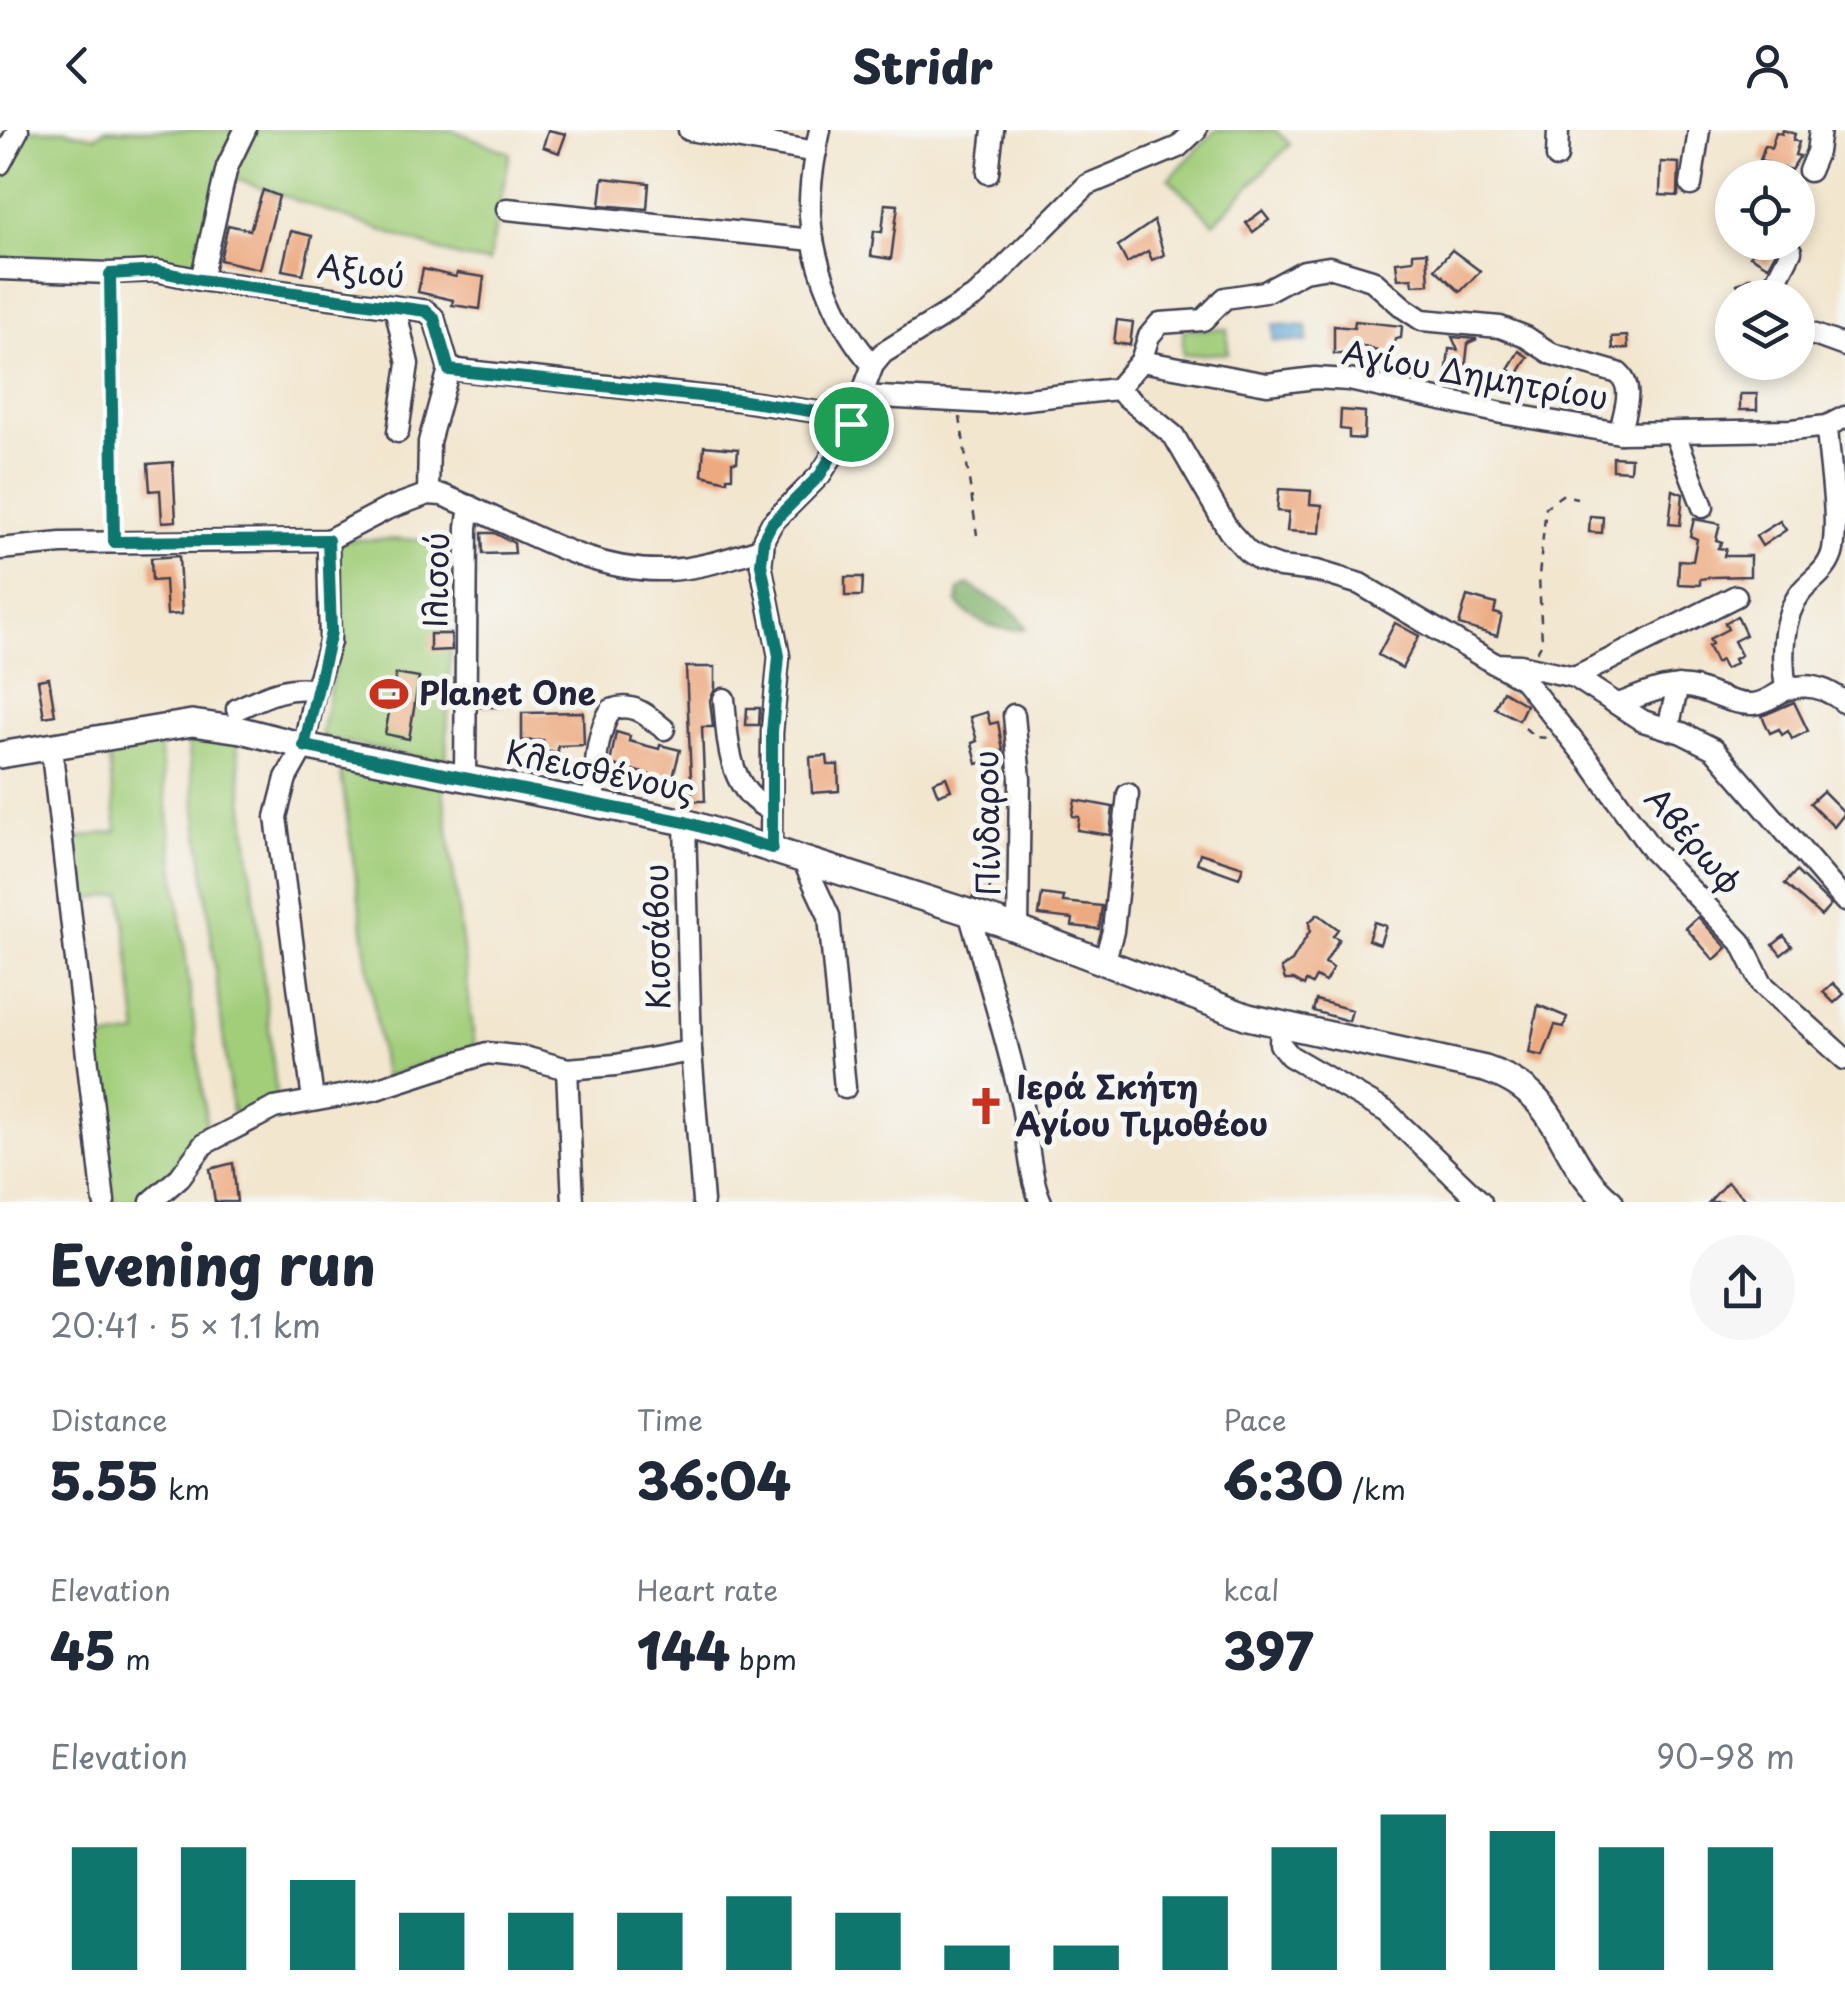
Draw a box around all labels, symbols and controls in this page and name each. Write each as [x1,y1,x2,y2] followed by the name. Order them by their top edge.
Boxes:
[852,31,993,99] text: Stridr
[50,38,105,93] icon: back
[1740,38,1795,93] icon: person
[1715,160,1815,380] map controls
[1715,160,1815,260] button: locate
[315,241,408,299] street label: Αξιού
[1715,280,1815,380] button: layers
[1339,327,1612,421] street label: Αγίου Δημητρίου
[809,382,894,467] pin
[824,397,879,452] icon: arrive
[410,532,460,628] street label: Ιλισού
[419,668,596,716] place label: Planet One
[368,673,410,715] sports icon: Planet One
[502,727,699,813] street label: Κλεισθένους
[961,750,1011,896] street label: Πίνδαρου
[1634,776,1755,904] street label: Αβέρωφ
[631,863,681,1011] street label: Κισσάβου
[1016,1062,1268,1147] place label: Ιερά Σκήτη Αγίου Τιμοθέου
[965,1085,1007,1127] church icon: Ιερά Σκήτη Αγίου Τιμοθέου
[50,1222,376,1305] text: Evening run
[1690,1235,1795,1340] button: share
[50,1301,321,1349] text: 20:41 · 5 × 1.1 km
[50,1398,168,1441] text: Distance
[637,1398,703,1441] text: Time
[1223,1398,1287,1441] text: Pace
[50,1441,159,1517] text: 5.55
[637,1441,791,1517] text: 36:04
[1223,1441,1343,1517] text: 6:30
[159,1467,210,1510] text: km
[1343,1467,1406,1510] text: /km
[50,1568,171,1611] text: Elevation
[637,1568,778,1611] text: Heart rate
[1223,1568,1279,1611] text: kcal
[50,1611,116,1687] text: 45
[637,1611,730,1687] text: 144
[1223,1611,1313,1687] text: 397
[116,1637,151,1680] text: m
[730,1637,797,1680] text: bpm
[50,1732,188,1780] text: Elevation
[1656,1732,1795,1780] text: 90–98 m

